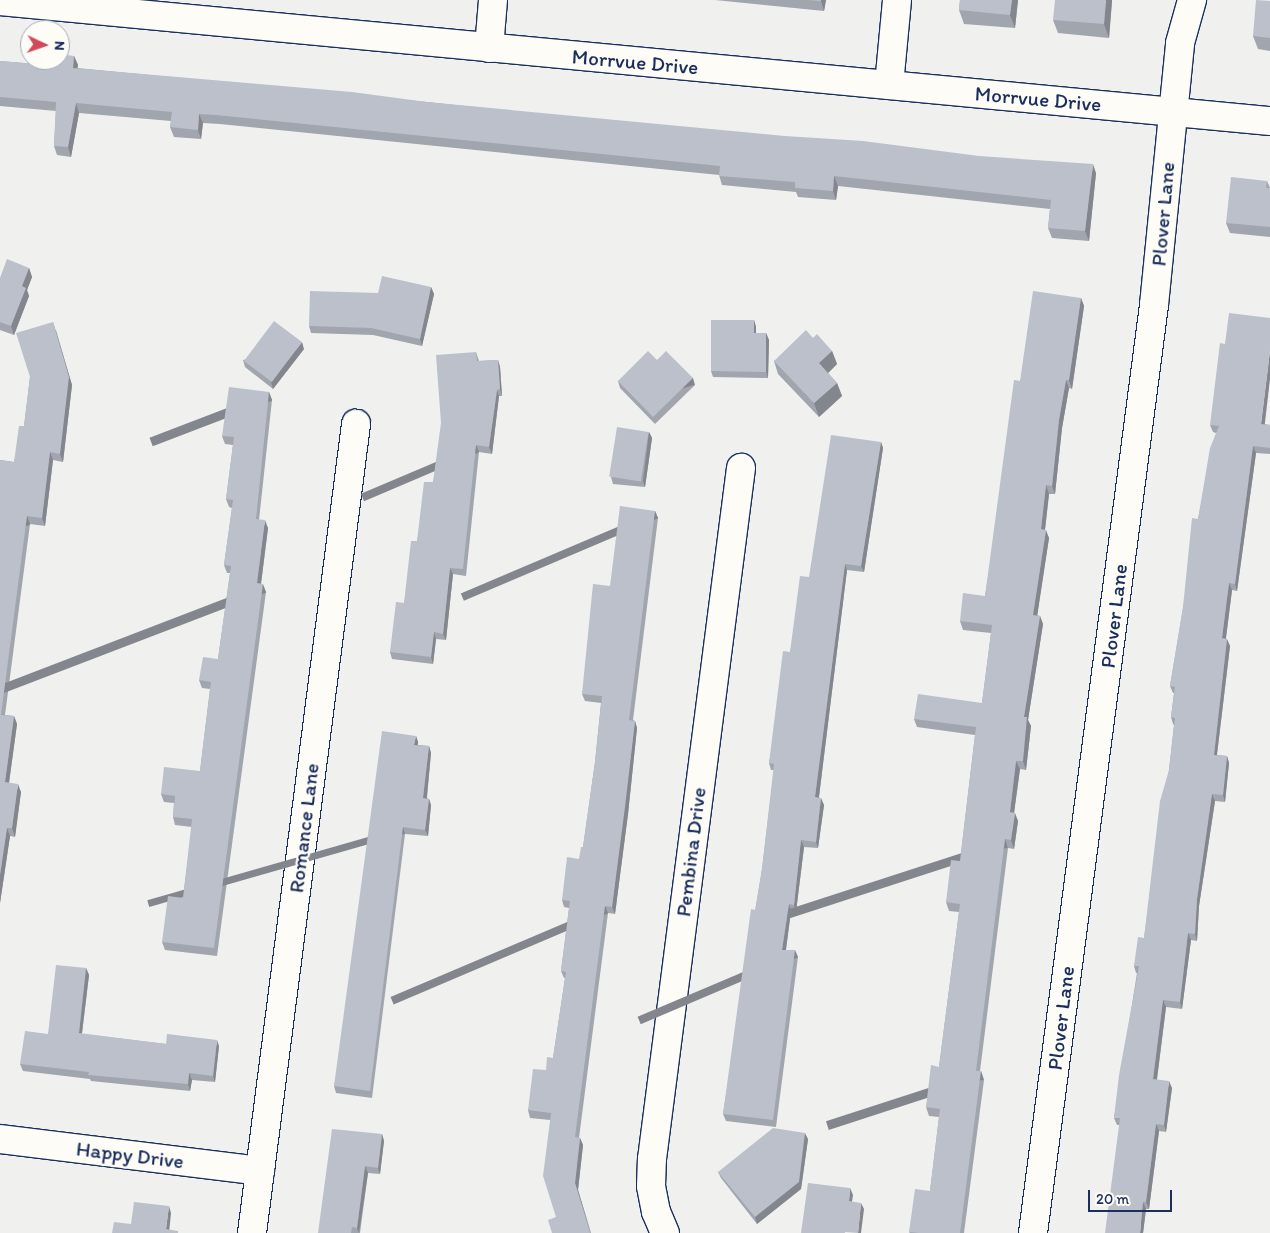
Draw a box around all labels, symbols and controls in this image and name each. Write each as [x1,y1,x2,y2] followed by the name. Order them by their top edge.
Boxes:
[20,20,70,70] north arrow
[51,41,68,51] text: N
[571,44,699,80] street label: Morrvue Drive
[974,81,1102,117] street label: Morrvue Drive
[1146,161,1180,267] street label: Plover Lane
[1095,562,1133,670] street label: Plover Lane
[284,762,324,894] street label: Romance Lane
[671,786,711,918] street label: Pembina Drive
[1042,964,1080,1072] street label: Plover Lane
[74,1136,186,1174] street label: Happy Drive
[1090,1180,1174,1212] scale bar
[1096,1190,1129,1208] text: 20 m

